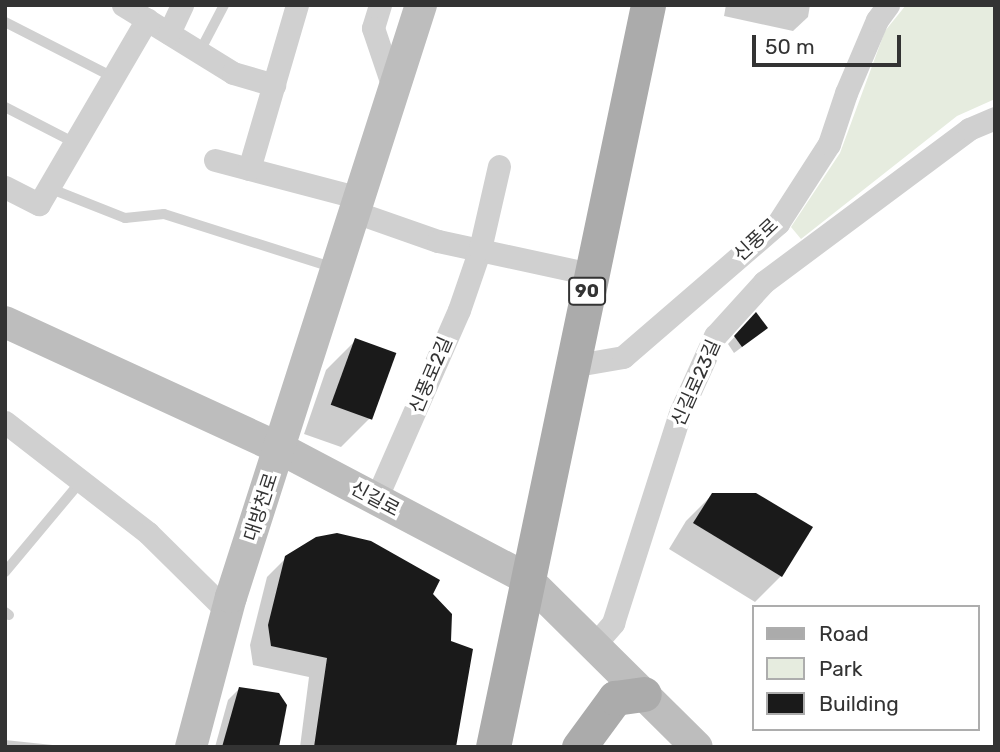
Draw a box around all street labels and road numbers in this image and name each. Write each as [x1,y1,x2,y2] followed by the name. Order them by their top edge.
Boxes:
[729,214,783,266] street label: 신풍로
[568,276,606,306] road number: 90
[405,333,457,417] street label: 신풍로2길
[667,336,725,430] street label: 신길로23길
[239,470,283,544] street label: 대방천로
[346,477,404,521] street label: 신길로

